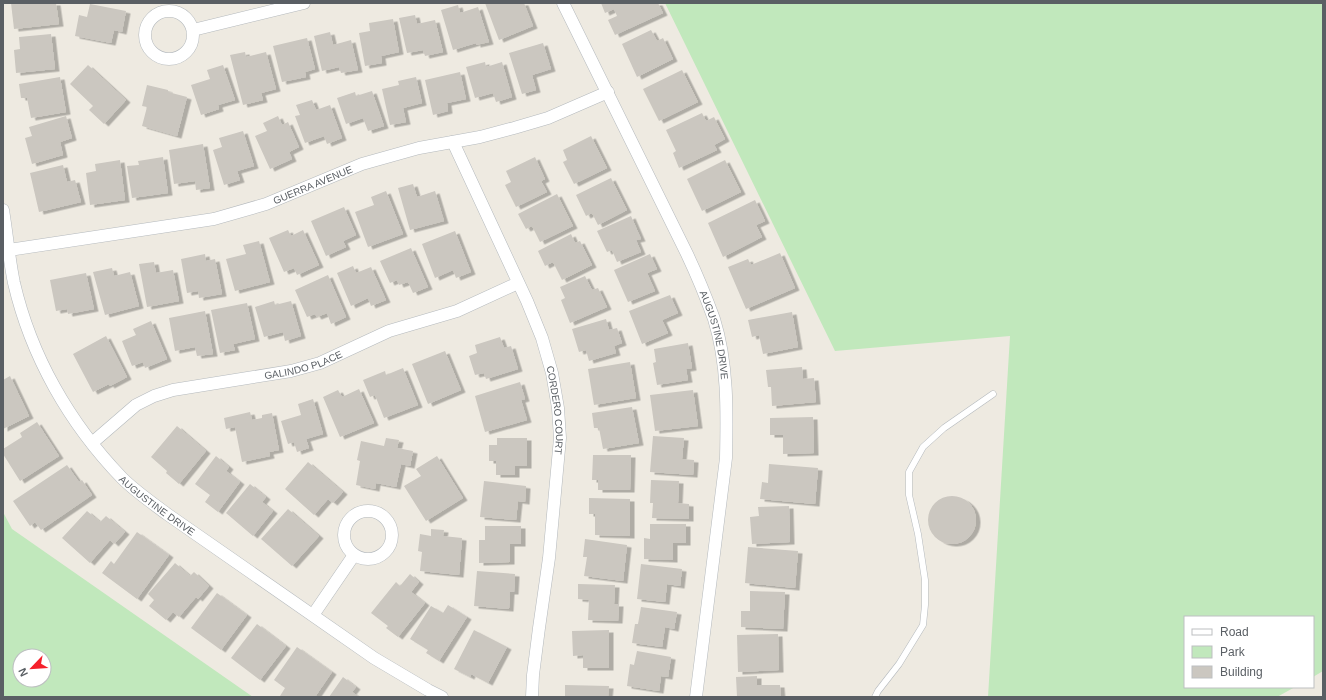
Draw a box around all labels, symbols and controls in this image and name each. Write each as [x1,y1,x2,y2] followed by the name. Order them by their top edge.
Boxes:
[272,163,354,206] street label: GUERRA AVENUE
[698,289,730,380] street label: AUGUSTINE DRIVE
[264,348,344,381] street label: GALINDO PLACE
[544,365,565,455] street label: CORDERO COURT
[117,474,197,538] street label: AUGUSTINE DRIVE
[1184,616,1314,688] legend
[1220,625,1249,639] text: Road
[1220,645,1246,659] text: Park
[12,648,52,688] north arrow
[1220,665,1263,679] text: Building
[16,666,30,678] text: N

